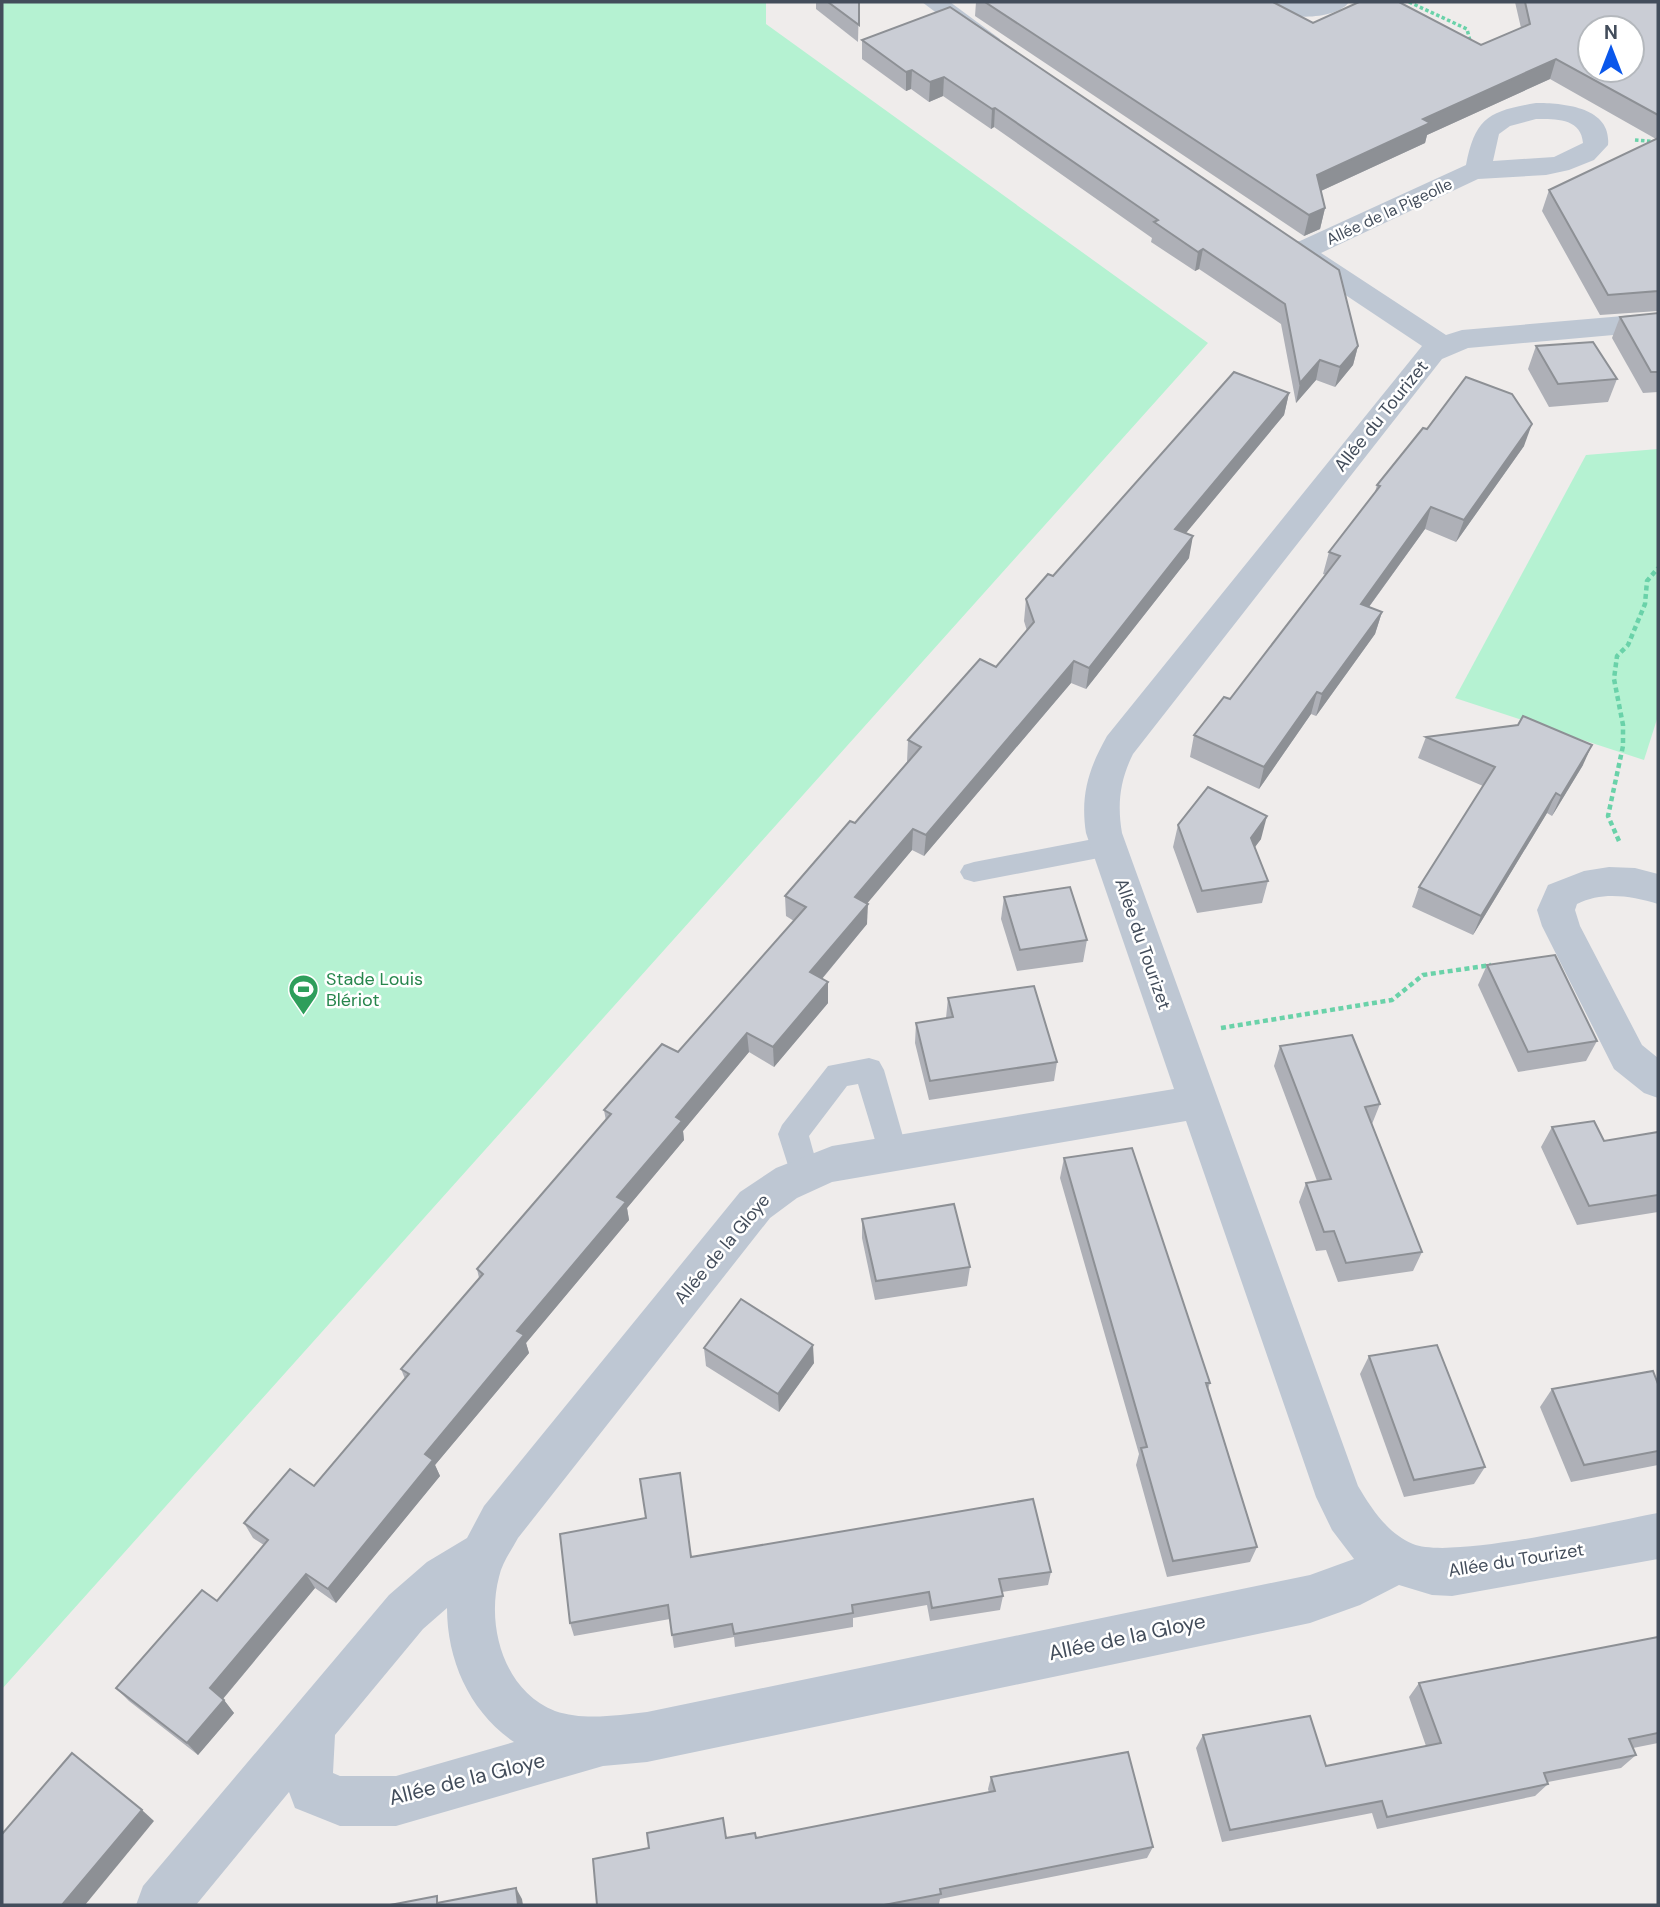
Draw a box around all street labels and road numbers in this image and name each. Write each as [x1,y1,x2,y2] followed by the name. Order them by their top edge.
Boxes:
[1323,173,1456,250] street label: Allée de la Pigeolle
[1328,355,1434,477] street label: Allée du Tourizet
[1109,875,1177,1013] street label: Allée du Tourizet
[669,1189,775,1309] street label: Allée de la Gloye
[1446,1537,1586,1583] street label: Allée du Tourizet
[1046,1607,1208,1667] street label: Allée de la Gloye
[386,1746,548,1812] street label: Allée de la Gloye

